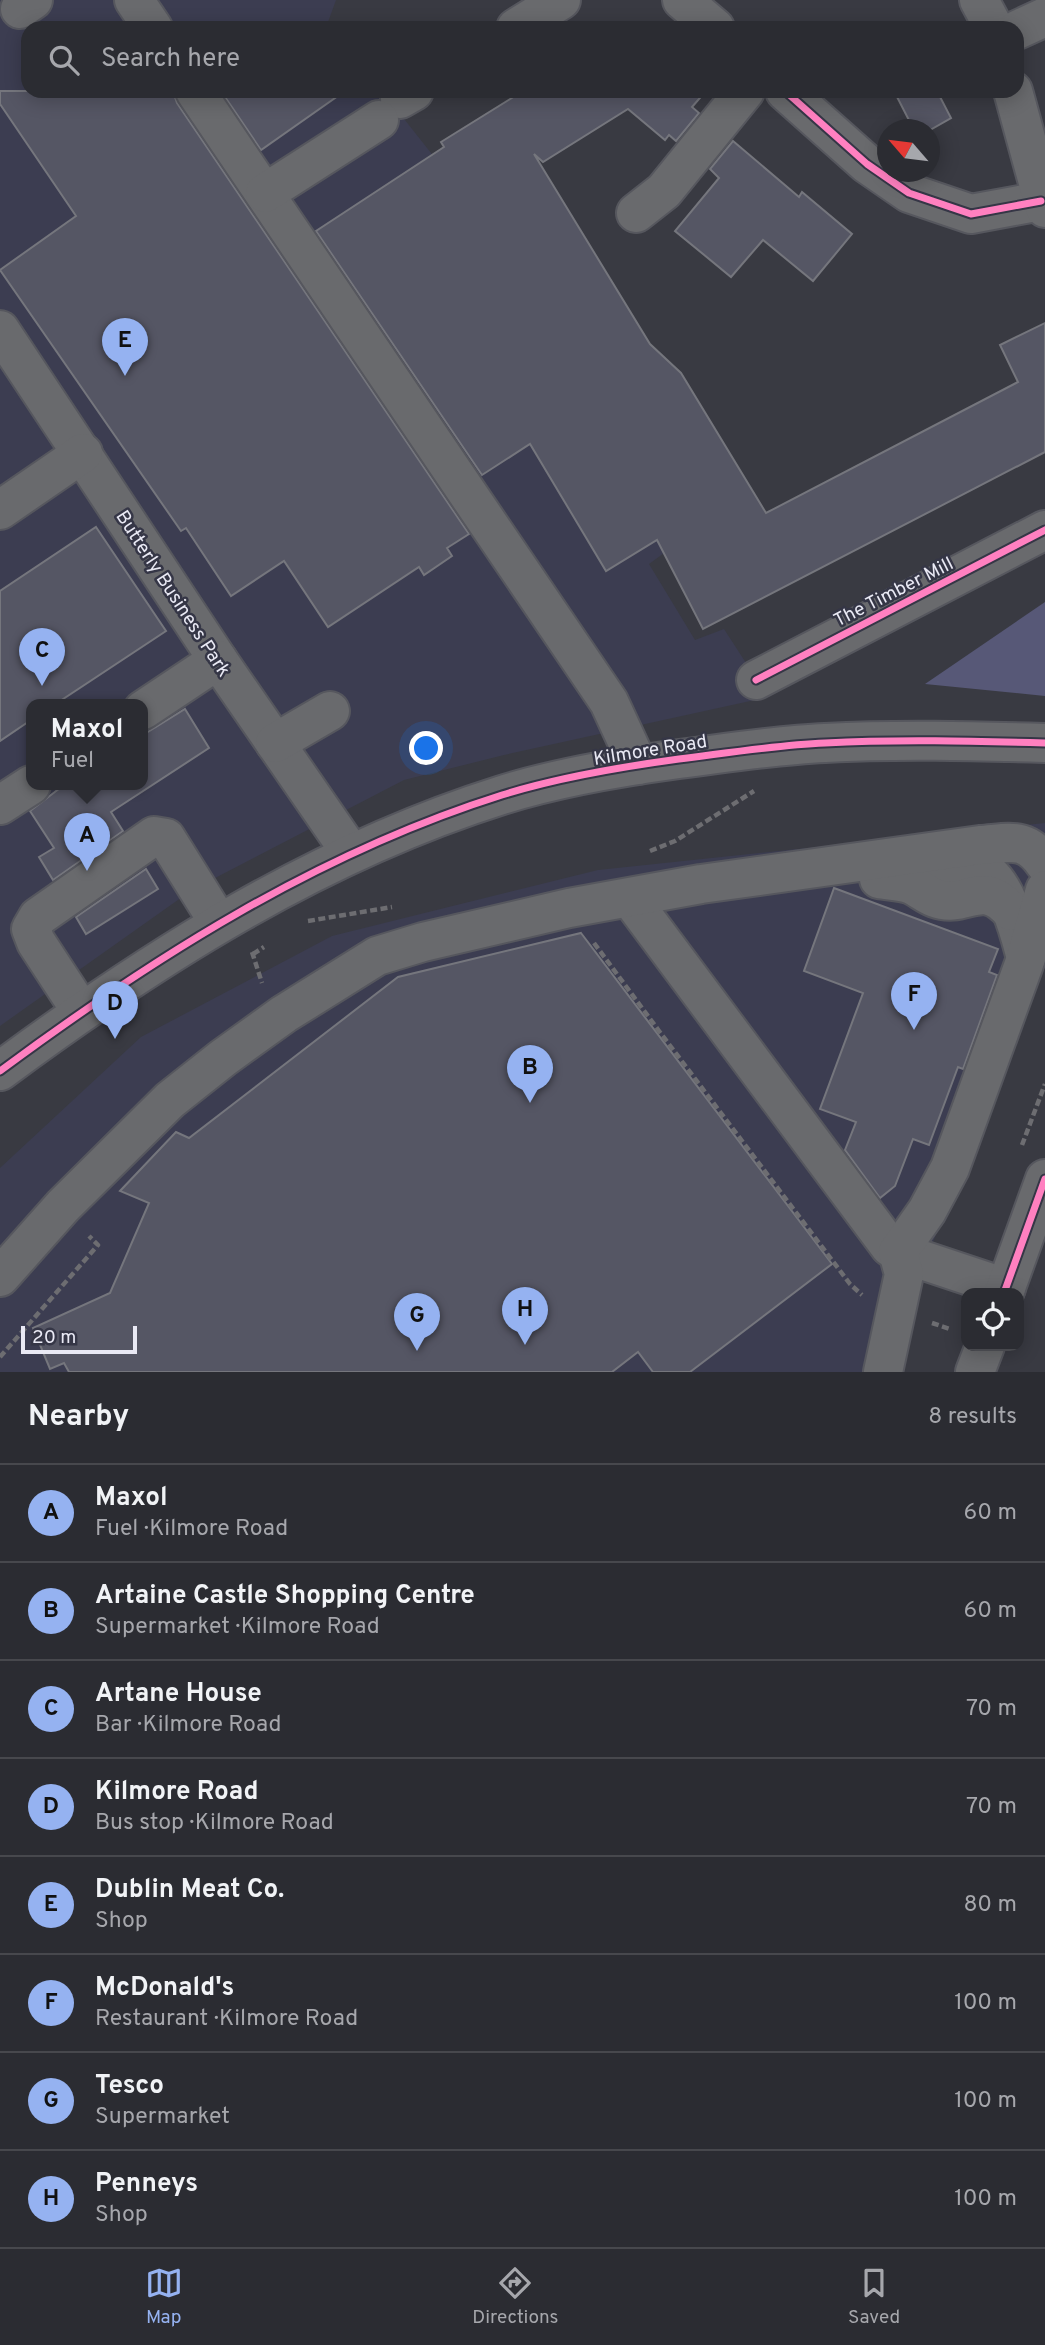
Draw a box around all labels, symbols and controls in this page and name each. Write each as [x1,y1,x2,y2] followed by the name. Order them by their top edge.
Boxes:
[21,21,1024,98] search box
[45,41,83,79] icon: search
[101,43,240,76] text: Search here
[877,119,940,182] north arrow
[102,318,148,376] pin: E
[110,506,235,682] street label: Butterly Business Park
[830,552,958,633] street label: The Timber Mill
[19,628,65,686] pin: C
[26,699,148,790] popup
[51,714,123,747] text: Maxol
[592,730,709,772] street label: Kilmore Road
[409,731,443,765] your location
[51,747,94,776] text: Fuel
[64,813,110,871] pin: A
[891,972,937,1030] pin: F
[92,981,138,1039] pin: D
[507,1045,553,1103] pin: B
[502,1287,548,1345] pin: H
[961,1288,1024,1351] map controls
[961,1288,1024,1351] button: locate
[394,1293,440,1351] pin: G
[21,1323,136,1355] scale bar
[32,1326,76,1350] text: 20 m
[28,1399,129,1436] text: Nearby
[928,1403,1017,1432] text: 8 results
[95,1482,167,1515] text: Maxol
[43,1499,59,1528] text: A
[964,1499,1017,1528] text: 60 m
[95,1515,288,1544] text: Fuel · Kilmore Road
[95,1580,475,1613] text: Artaine Castle Shopping Centre
[43,1597,59,1626] text: B
[964,1597,1017,1626] text: 60 m
[95,1613,380,1642] text: Supermarket · Kilmore Road
[95,1678,262,1711] text: Artane House
[44,1695,58,1724] text: C
[966,1695,1017,1724] text: 70 m
[95,1711,281,1740] text: Bar · Kilmore Road
[95,1776,258,1809] text: Kilmore Road
[43,1793,59,1822] text: D
[966,1793,1017,1822] text: 70 m
[95,1809,334,1838] text: Bus stop · Kilmore Road
[95,1874,284,1907] text: Dublin Meat Co.
[44,1891,58,1920] text: E
[964,1891,1017,1920] text: 80 m
[95,1907,148,1936] text: Shop
[95,1972,234,2005] text: McDonald's
[44,1989,58,2018] text: F
[954,1989,1017,2018] text: 100 m
[95,2005,358,2034] text: Restaurant · Kilmore Road
[95,2070,164,2103] text: Tesco
[43,2087,59,2116] text: G
[954,2087,1017,2116] text: 100 m
[95,2103,230,2132] text: Supermarket
[95,2168,198,2201] text: Penneys
[43,2185,59,2214] text: H
[954,2185,1017,2214] text: 100 m
[95,2201,148,2230] text: Shop
[145,2264,183,2330] tab: Map
[472,2264,559,2330] tab: Directions
[848,2264,900,2330] tab: Saved

